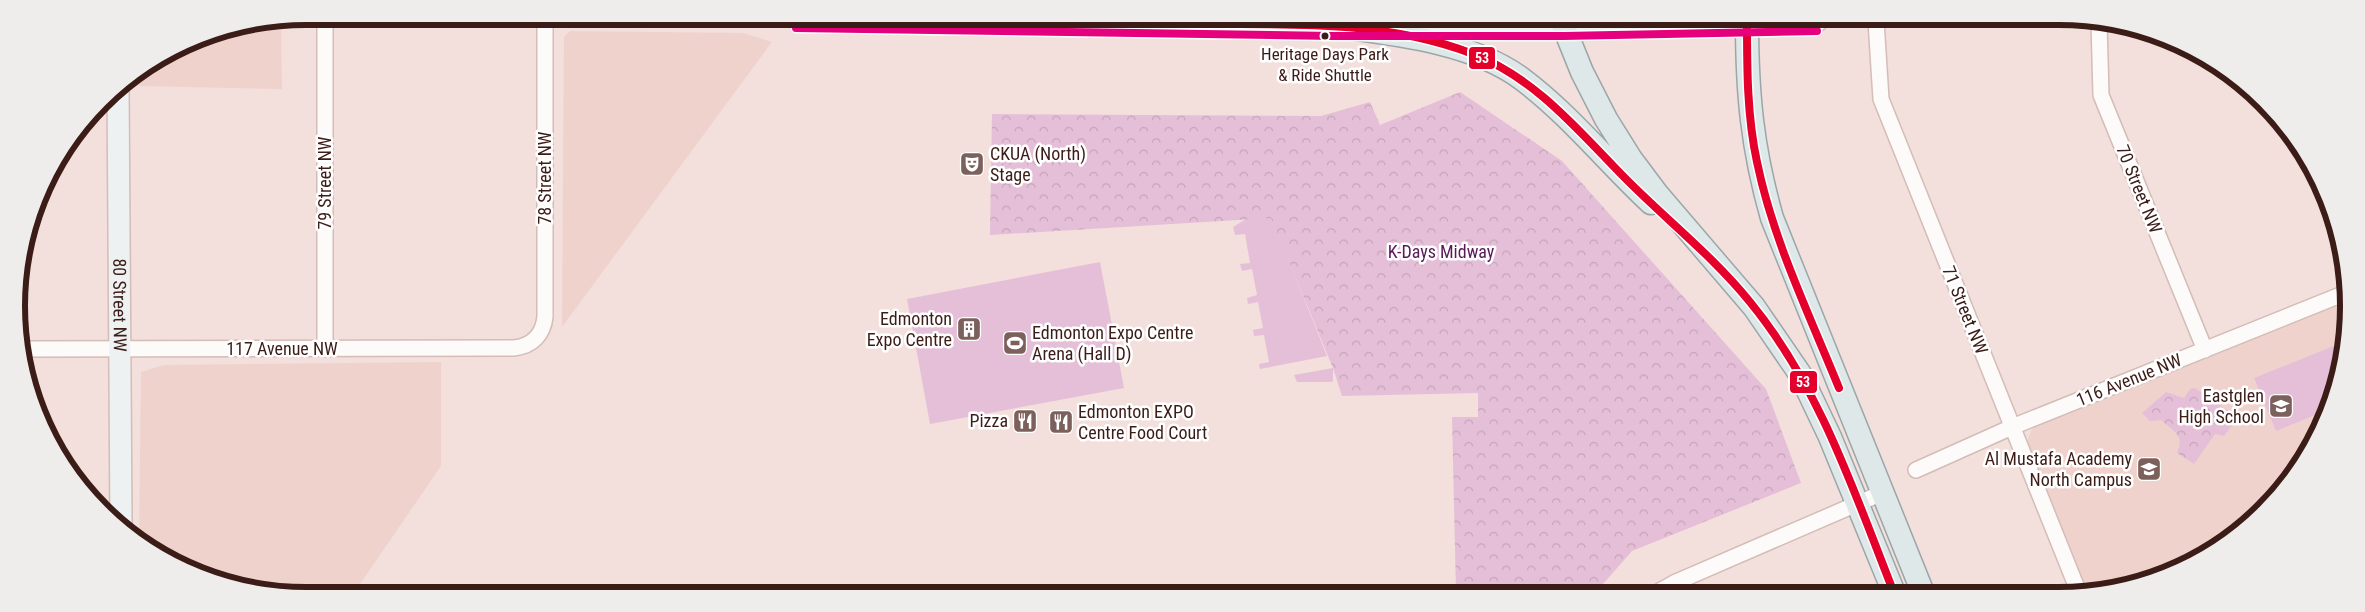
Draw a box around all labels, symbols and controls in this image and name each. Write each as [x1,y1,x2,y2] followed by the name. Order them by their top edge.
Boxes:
[1320,31,1330,41] marker: Heritage Days Park & Ride Shuttle
[1261,44,1389,85] place label: Heritage Days Park & Ride Shuttle
[1468,46,1496,70] line badge: 53
[1475,50,1489,66] text: 53
[534,131,555,225] street label: 78 Street NW
[314,136,335,230] street label: 79 Street NW
[2112,142,2167,236] street label: 70 Street NW
[990,143,1086,185] place label: CKUA (North) Stage
[959,151,985,177] theatre icon: CKUA (North) Stage
[1388,241,1495,262] park label: K-Days Midway
[109,258,131,352] street label: 80 Street NW
[1938,263,1993,357] street label: 71 Street NW
[867,308,952,350] place label: Edmonton Expo Centre
[956,316,982,342] building icon: Edmonton Expo Centre
[1032,322,1193,365] place label: Edmonton Expo Centre Arena (Hall D)
[1002,330,1028,356] sports icon: Edmonton Expo Centre Arena (Hall D)
[226,338,338,359] street label: 117 Avenue NW
[2073,349,2185,410] street label: 116 Avenue NW
[1789,370,1818,394] line badge: 53
[1796,374,1810,390] text: 53
[2178,385,2264,427] place label: Eastglen High School
[2268,393,2294,419] school or university icon: Eastglen High School
[1078,401,1207,443] place label: Edmonton EXPO Centre Food Court
[1012,408,1038,434] restaurant icon: Pizza
[1048,409,1074,435] restaurant icon: Edmonton EXPO Centre Food Court
[969,410,1008,431] place label: Pizza
[1985,448,2133,490] place label: Al Mustafa Academy North Campus
[2136,456,2162,482] school or university icon: Al Mustafa Academy North Campus

